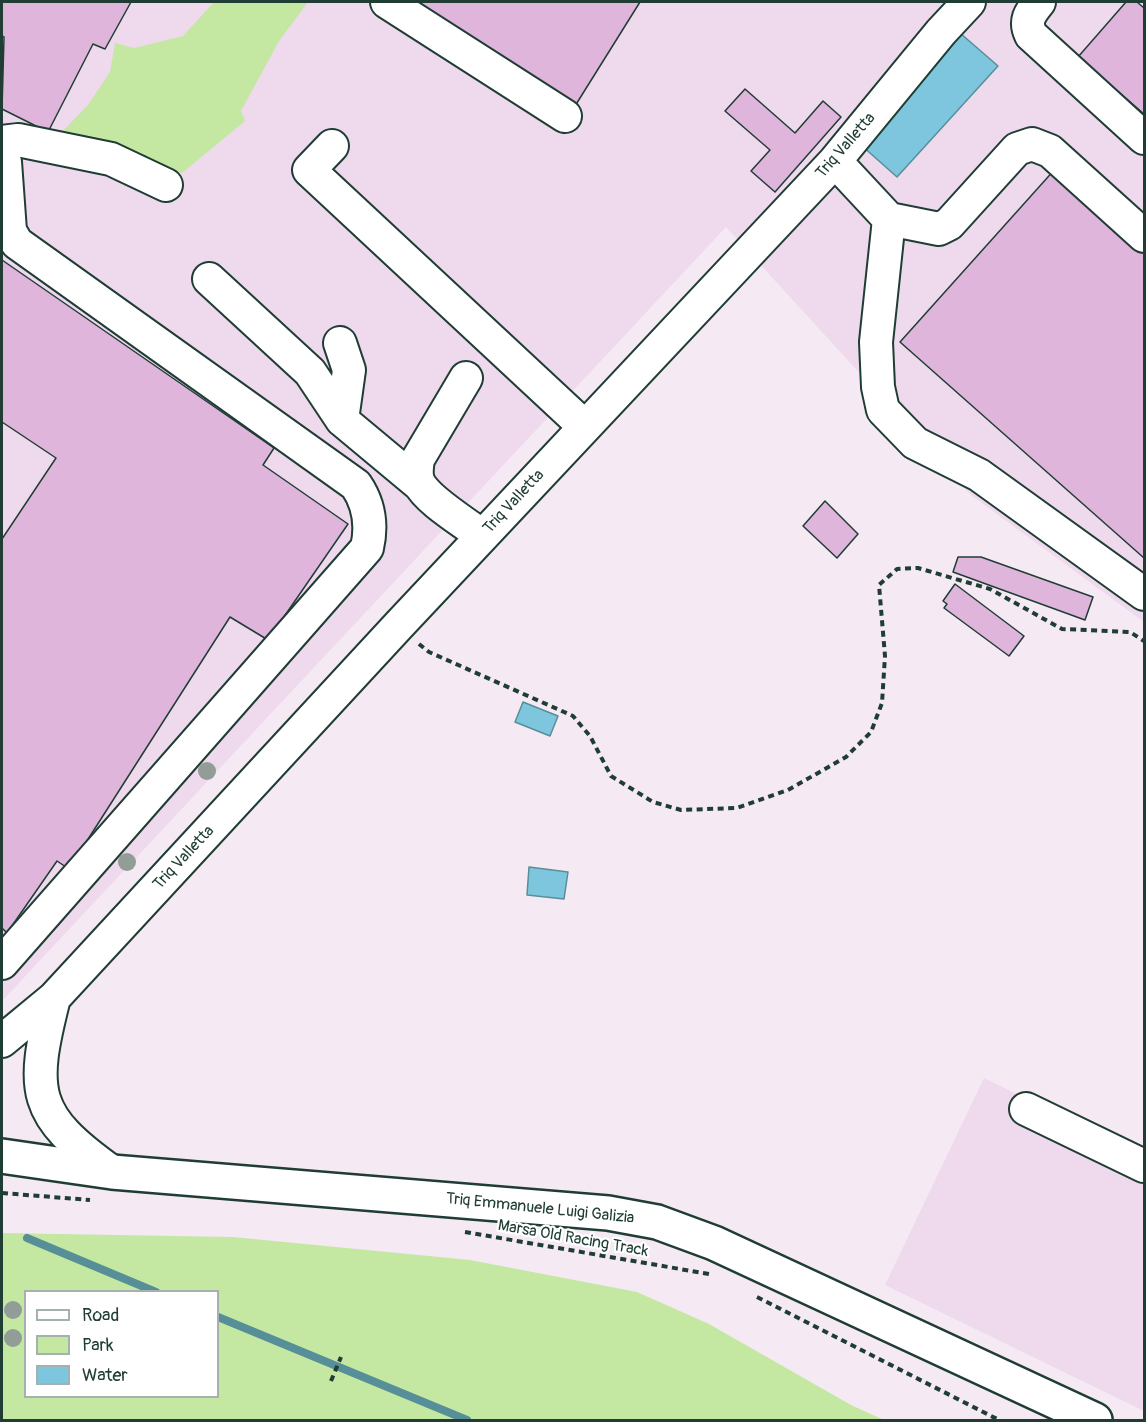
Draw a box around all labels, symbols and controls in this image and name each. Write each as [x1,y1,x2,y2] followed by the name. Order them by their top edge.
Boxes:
[812,109,880,183] street label: Triq Valletta
[479,466,549,538] street label: Triq Valletta
[149,822,219,894] street label: Triq Valletta
[445,1190,635,1228] street label: Triq Emmanuele Luigi Galizia
[496,1216,650,1262] street label: Marsa Old Racing Track
[24,1290,219,1398] legend
[82,1304,119,1327] text: Road
[82,1334,114,1357] text: Park
[82,1364,128,1387] text: Water

